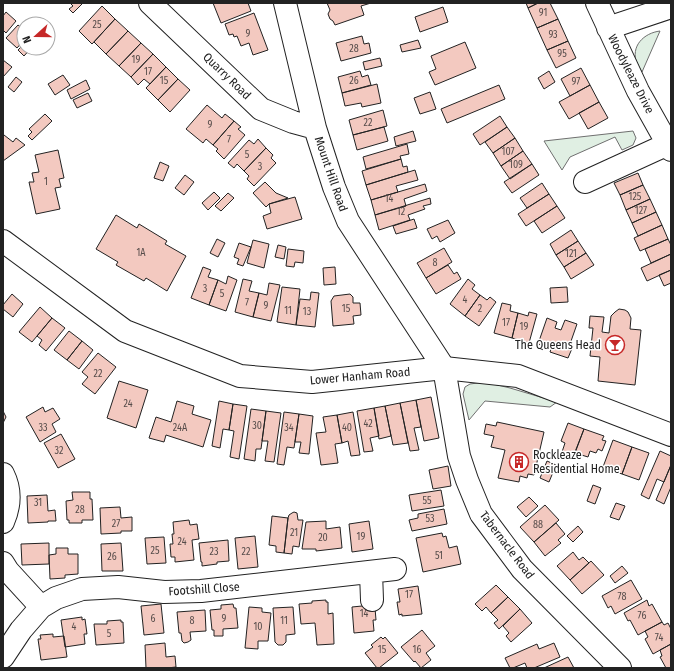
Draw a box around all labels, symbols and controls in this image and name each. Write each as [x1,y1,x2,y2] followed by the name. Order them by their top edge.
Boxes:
[539,7,547,19] house number: 91
[16,16,56,56] north arrow
[93,19,102,31] house number: 25
[246,28,251,40] house number: 9
[548,29,558,41] house number: 93
[605,32,657,116] street label: Woodyleaze Drive
[20,34,34,45] text: N
[349,43,359,55] house number: 28
[557,48,567,60] house number: 95
[200,50,254,102] street label: Quarry Road
[132,54,141,66] house number: 19
[144,66,152,78] house number: 17
[160,75,169,87] house number: 15
[349,75,359,87] house number: 26
[572,76,580,88] house number: 97
[364,117,373,129] house number: 22
[208,119,213,131] house number: 9
[227,134,231,146] house number: 7
[312,135,350,213] street label: Mount Hill Road
[502,146,514,158] house number: 107
[245,149,250,161] house number: 5
[509,159,523,171] house number: 109
[258,161,263,173] house number: 3
[44,176,48,188] house number: 1
[629,191,642,203] house number: 125
[385,193,394,205] house number: 14
[635,205,647,217] house number: 127
[397,206,406,218] house number: 12
[136,247,146,259] house number: 1A
[565,248,577,260] house number: 121
[433,257,438,269] house number: 8
[203,283,208,295] house number: 3
[220,288,225,300] house number: 5
[463,294,468,306] house number: 4
[245,297,249,309] house number: 7
[264,300,269,312] house number: 9
[342,303,351,315] house number: 15
[478,303,483,315] house number: 2
[284,305,292,317] house number: 11
[303,306,312,318] house number: 13
[502,317,510,329] house number: 17
[520,321,529,333] house number: 19
[604,334,626,356] bar icon: The Queens Head
[515,338,601,352] place label: The Queens Head
[309,365,411,387] street label: Lower Hanham Road
[94,368,103,380] house number: 22
[123,398,133,410] house number: 24
[363,418,373,430] house number: 42
[252,420,262,432] house number: 30
[38,422,48,434] house number: 33
[173,422,188,434] house number: 24A
[284,422,294,434] house number: 34
[342,422,352,434] house number: 40
[55,445,64,457] house number: 32
[533,448,620,476] place label: Rockleaze Residential Home
[508,451,530,473] building icon: Rockleaze Residential Home
[422,495,432,507] house number: 55
[34,497,42,509] house number: 31
[75,504,85,516] house number: 28
[477,508,537,582] street label: Tabernacle Road
[425,513,435,525] house number: 53
[112,518,120,530] house number: 27
[533,519,543,531] house number: 88
[290,527,298,539] house number: 21
[357,531,366,543] house number: 19
[318,532,328,544] house number: 20
[177,536,187,548] house number: 24
[151,545,160,557] house number: 25
[210,546,219,558] house number: 23
[242,546,251,558] house number: 22
[435,550,443,562] house number: 51
[107,551,117,563] house number: 26
[168,580,240,598] street label: Footshill Close
[405,589,413,601] house number: 17
[618,591,626,603] house number: 78
[360,608,369,620] house number: 14
[638,610,646,622] house number: 76
[151,613,156,625] house number: 6
[222,613,227,625] house number: 9
[190,615,195,627] house number: 8
[280,615,288,627] house number: 11
[72,621,77,633] house number: 4
[253,621,263,633] house number: 10
[107,628,112,640] house number: 5
[655,632,663,644] house number: 74
[378,644,387,656] house number: 15
[413,644,421,656] house number: 16

